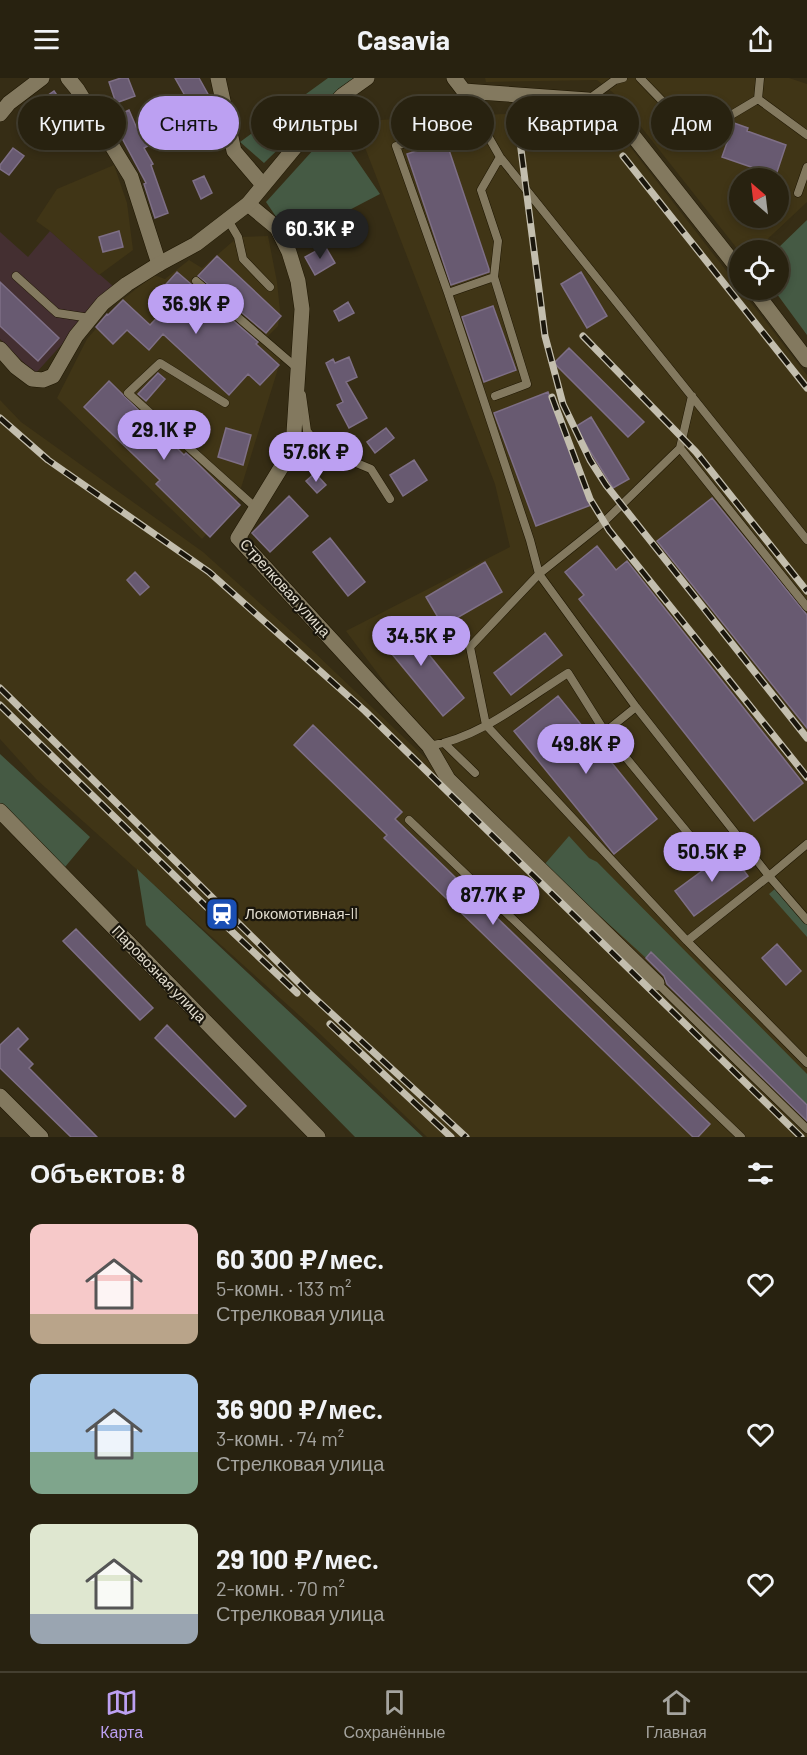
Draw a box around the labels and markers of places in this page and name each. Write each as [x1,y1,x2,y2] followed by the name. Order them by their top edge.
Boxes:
[265,209,375,260] pin: 60.3K ₽
[141,284,251,335] pin: 36.9K ₽
[109,410,219,461] pin: 29.1K ₽
[261,432,371,483] pin: 57.6K ₽
[366,616,476,667] pin: 34.5K ₽
[531,724,641,775] pin: 49.8K ₽
[657,832,767,883] pin: 50.5K ₽
[438,875,548,926] pin: 87.7K ₽
[204,896,240,932] station icon: Локомотивная-II
[245,904,358,922] place label: Локомотивная-II

